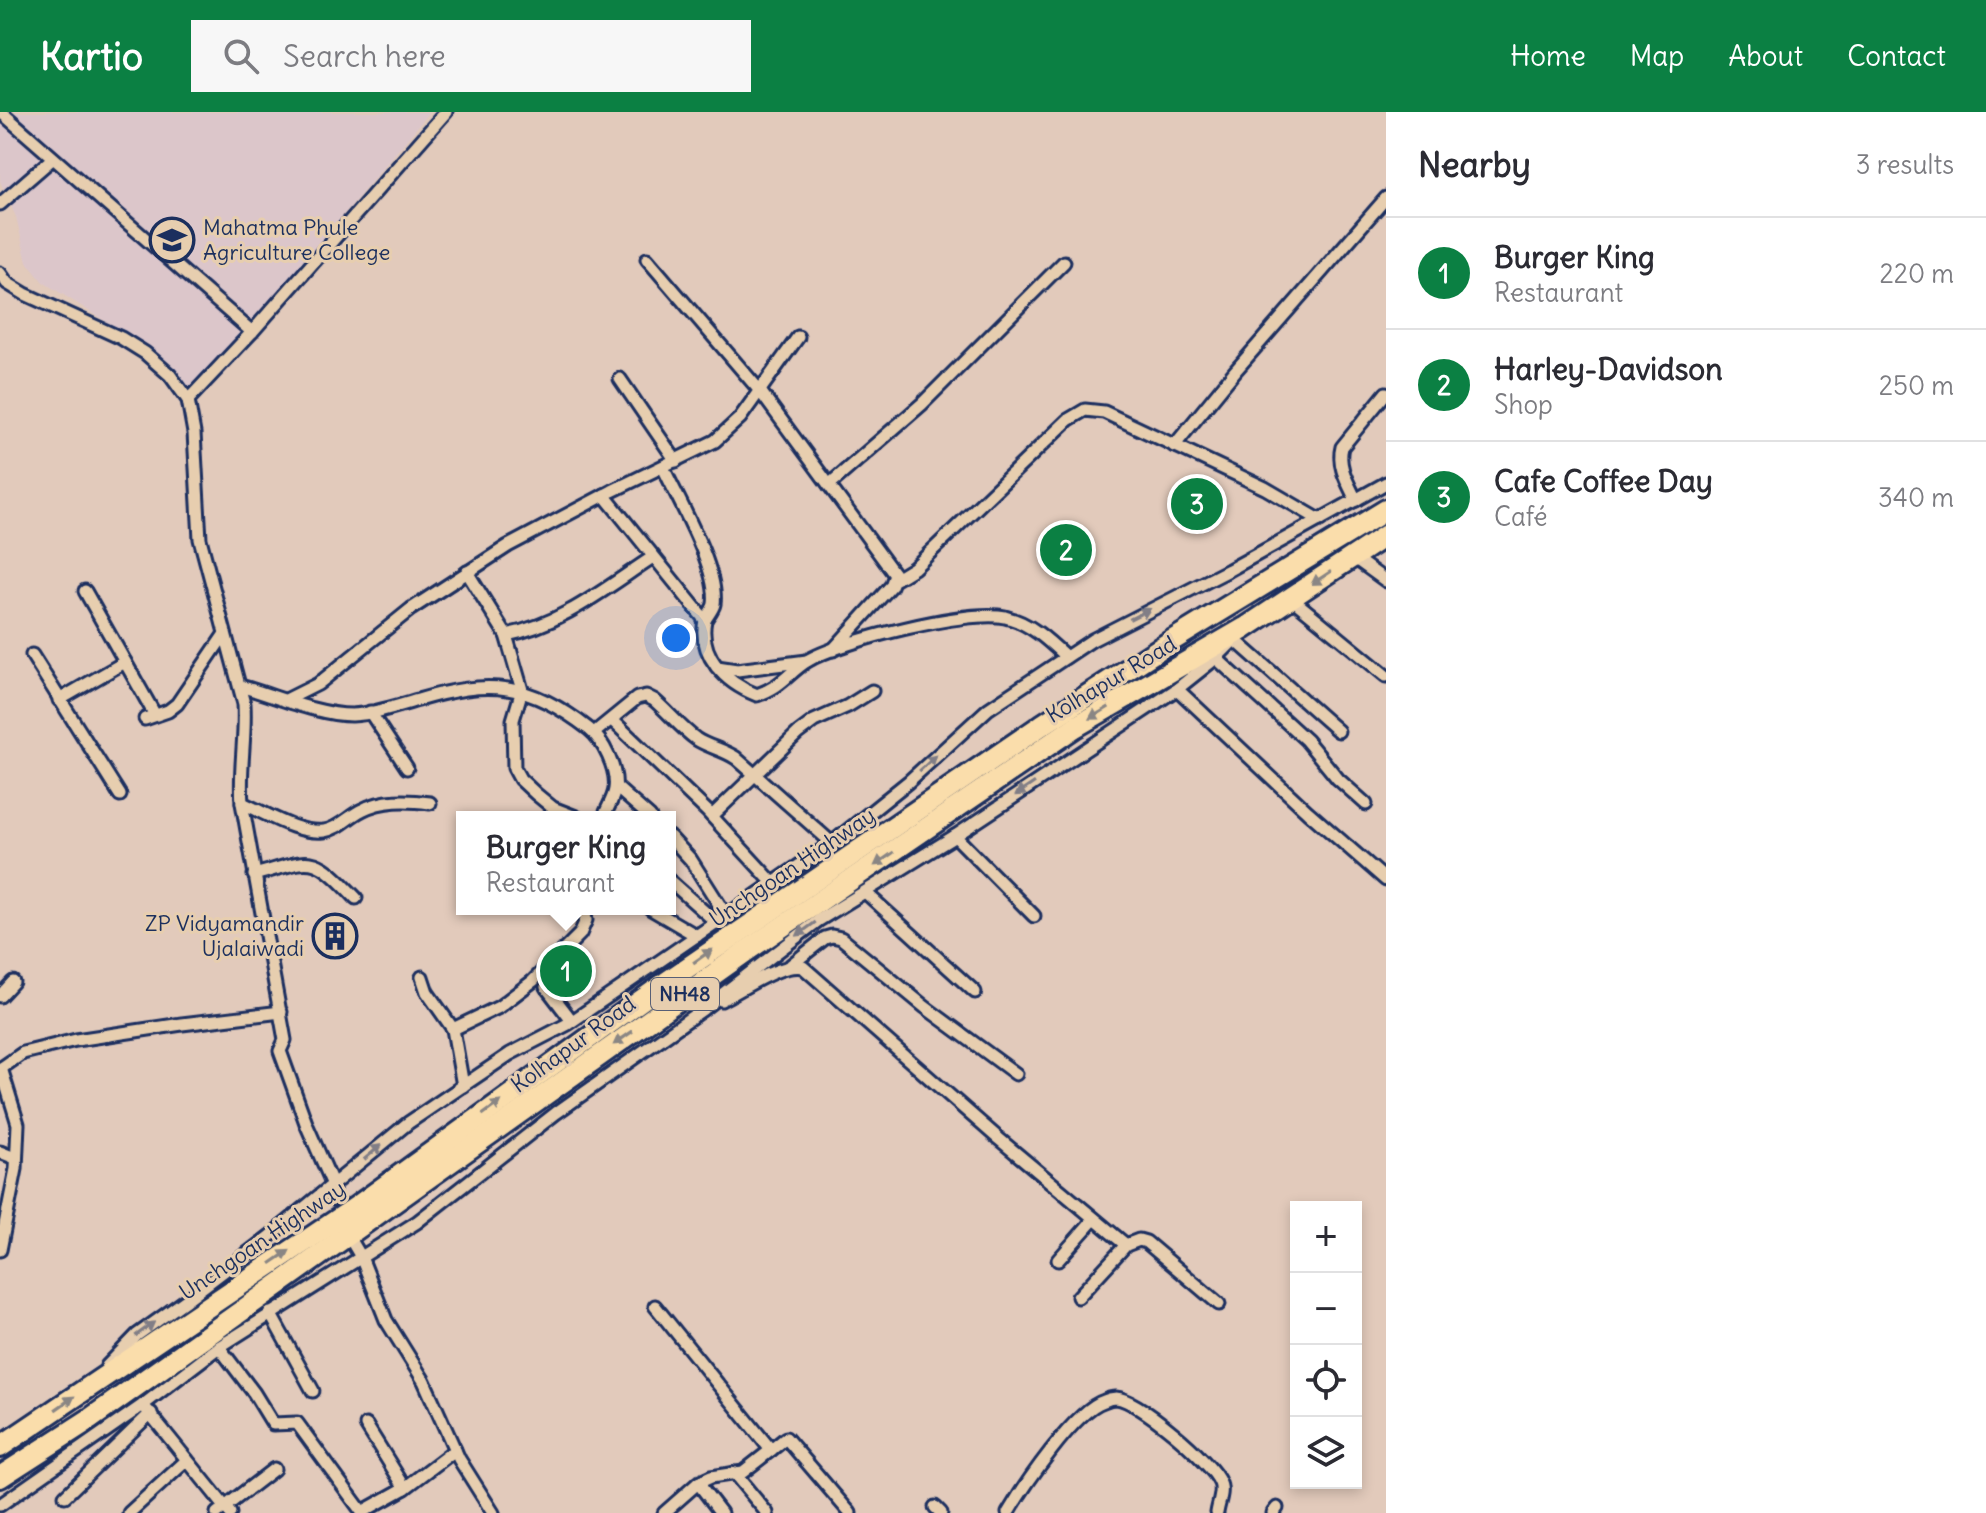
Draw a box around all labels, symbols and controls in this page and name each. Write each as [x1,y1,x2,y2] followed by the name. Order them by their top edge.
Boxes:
[191,20,751,92] search box
[40,33,143,80] text: Kartio
[219,34,263,78] icon: search
[283,37,446,75] text: Search here
[1510,38,1586,74] text: Home
[1630,38,1684,74] text: Map
[1728,38,1803,74] text: About
[1847,38,1946,74] text: Contact
[1418,143,1531,186] text: Nearby
[1856,148,1954,181] text: 3 results
[203,213,390,266] place label: Mahatma Phule Agriculture College
[148,216,196,264] school or university icon: Mahatma Phule Agriculture College
[1494,238,1655,276] text: Burger King
[1439,257,1449,290] text: 1
[1879,257,1954,290] text: 220 m
[1494,276,1623,309] text: Restaurant
[1494,350,1723,388] text: Harley-Davidson
[1437,369,1451,402] text: 2
[1879,369,1954,402] text: 250 m
[1494,388,1553,421] text: Shop
[1494,462,1713,500] text: Cafe Coffee Day
[1171,474,1223,534] pin: 3
[1437,481,1451,514] text: 3
[1878,481,1954,514] text: 340 m
[1494,500,1548,533] text: Café
[1040,520,1092,580] pin: 2
[1310,570,1331,585] one-way arrow
[1129,607,1152,621] one-way arrow
[656,618,696,658] your location
[1041,629,1181,729] street label: Kolhapur Road
[1088,706,1110,720] one-way arrow
[918,754,937,772] one-way arrow
[1014,781,1035,796] one-way arrow
[704,801,880,933] street label: Unchgoan Highway
[456,811,676,915] popup
[486,828,646,866] text: Burger King
[873,851,894,866] one-way arrow
[486,866,615,899] text: Restaurant
[145,909,304,962] place label: ZP Vidyamandir Ujalaiwadi
[311,912,359,960] building icon: ZP Vidyamandir Ujalaiwadi
[795,921,817,937] one-way arrow
[540,941,592,1001] pin: 1
[693,949,714,964] one-way arrow
[651,978,719,1010] road number: NH48
[505,989,641,1099] street label: Kolhapur Road
[613,1030,634,1045] one-way arrow
[482,1101,503,1116] one-way arrow
[362,1144,382,1161] one-way arrow
[174,1174,350,1306] street label: Unchgoan Highway
[1290,1201,1362,1489] map controls
[1290,1201,1362,1273] button: +
[269,1250,290,1265] one-way arrow
[1290,1273,1362,1345] button: −
[135,1322,156,1337] one-way arrow
[1290,1345,1362,1417] button: locate
[54,1396,75,1411] one-way arrow
[1290,1417,1362,1489] button: layers

